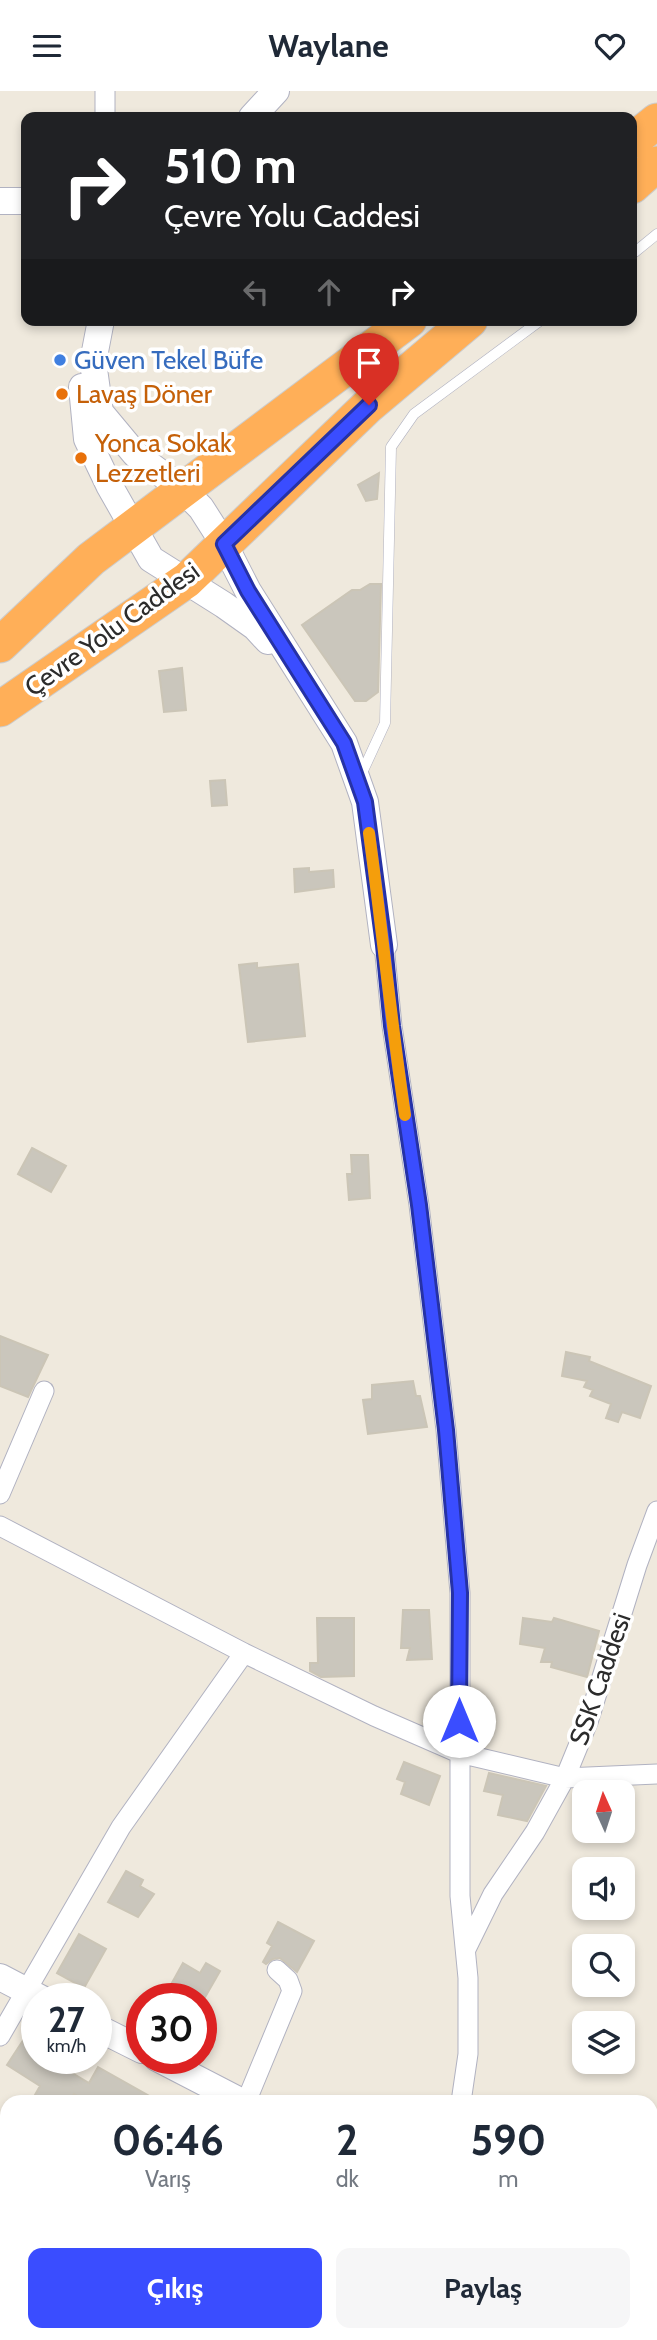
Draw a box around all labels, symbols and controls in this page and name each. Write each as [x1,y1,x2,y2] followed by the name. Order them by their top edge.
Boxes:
[268,26,389,65] text: Waylane
[28,27,66,65] icon: menu
[591,27,629,65] icon: heart
[164,136,297,195] text: 510 m
[49,140,140,231] icon: right
[164,196,420,235] text: Çevre Yolu Caddesi
[237,273,275,311] icon: left
[310,273,348,311] icon: ahead
[383,273,421,311] icon: right
[339,333,399,405] pin
[74,344,263,376] place label: Güven Tekel Büfe
[350,344,388,382] icon: arrive
[52,352,68,368] marker: Güven Tekel Büfe
[76,378,213,410] place label: Lavaş Döner
[54,386,70,402] marker: Lavaş Döner
[94,427,232,489] place label: Yonca Sokak Lezzetleri
[73,450,89,466] marker: Yonca Sokak Lezzetleri
[18,555,206,703] street label: Çevre Yolu Caddesi
[562,1609,638,1749] street label: SSK Caddesi
[422,1684,496,1758] position arrow
[572,1780,635,1843] north arrow
[572,1780,635,2074] map controls
[572,1857,635,1920] button: sound
[572,1934,635,1997] button: search
[126,1983,217,2074] speed limit sign: 30
[48,1998,85,2041] text: 27
[572,2011,635,2074] button: layers
[47,2035,86,2057] text: km/h
[112,2114,224,2166] text: 06:46
[336,2114,358,2166] text: 2
[470,2114,546,2166] text: 590
[145,2165,191,2193] text: Varış
[336,2165,359,2193] text: dk
[498,2165,518,2193] text: m
[28,2248,322,2328] button: Çıkış
[336,2248,630,2328] button: Paylaş

